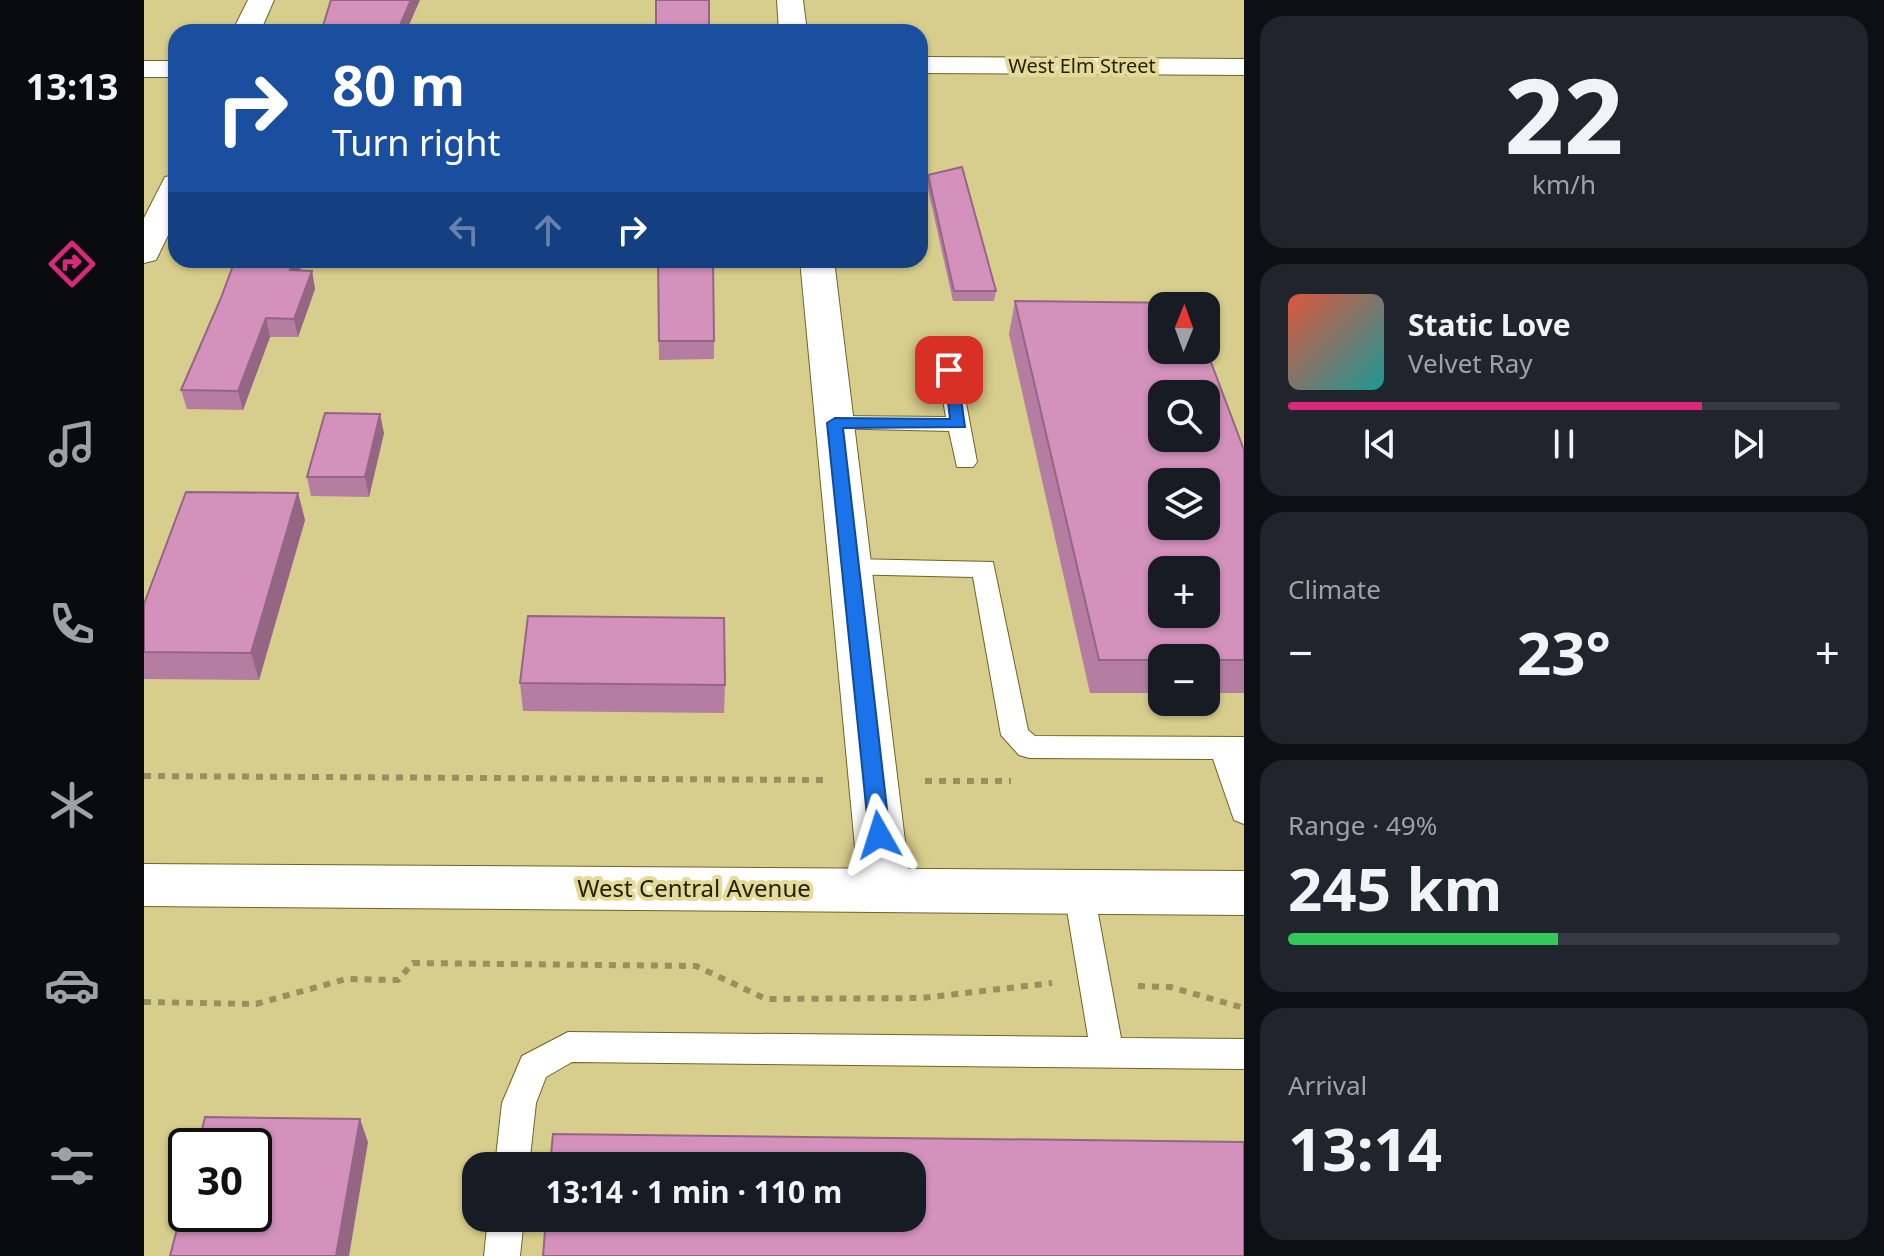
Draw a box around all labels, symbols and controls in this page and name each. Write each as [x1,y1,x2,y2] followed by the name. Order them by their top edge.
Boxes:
[1505,43,1623,184] text: 22
[332,46,465,122] text: 80 m
[1008,52,1156,79] street label: West Elm Street
[200,56,304,160] icon: right
[26,62,118,111] text: 13:13
[332,118,500,167] text: Turn right
[1532,166,1596,202] text: km/h
[442,208,486,252] icon: left
[526,208,570,252] icon: ahead
[610,208,654,252] icon: right
[44,236,100,292] icon: directions
[1148,292,1220,364] north arrow
[1148,292,1220,716] map controls
[1408,304,1571,345] text: Static Love
[915,336,983,404] pin
[1408,345,1533,381] text: Velvet Ray
[927,348,971,392] icon: arrive
[1148,380,1220,452] button: search
[44,416,100,472] icon: music
[1358,422,1402,466] icon: previous
[1542,422,1586,466] icon: pause
[1726,422,1770,466] icon: next
[1148,468,1220,540] button: layers
[1148,556,1220,628] button: +
[1288,571,1381,607] text: Climate
[44,596,100,652] icon: phone
[1517,611,1611,693] text: 23°
[1288,622,1313,682] text: −
[1815,622,1840,682] text: +
[1148,644,1220,716] button: −
[44,777,100,833] icon: climate
[837,793,921,877] position arrow
[1288,807,1437,843] text: Range · 49%
[1288,847,1502,929] text: 245 km
[577,871,811,904] street label: West Central Avenue
[44,957,100,1013] icon: car
[1288,1067,1367,1103] text: Arrival
[1288,1107,1442,1189] text: 13:14
[168,1128,272,1232] speed limit sign: 30
[44,1138,100,1194] icon: filters
[546,1171,842,1212] text: 13:14 · 1 min · 110 m

